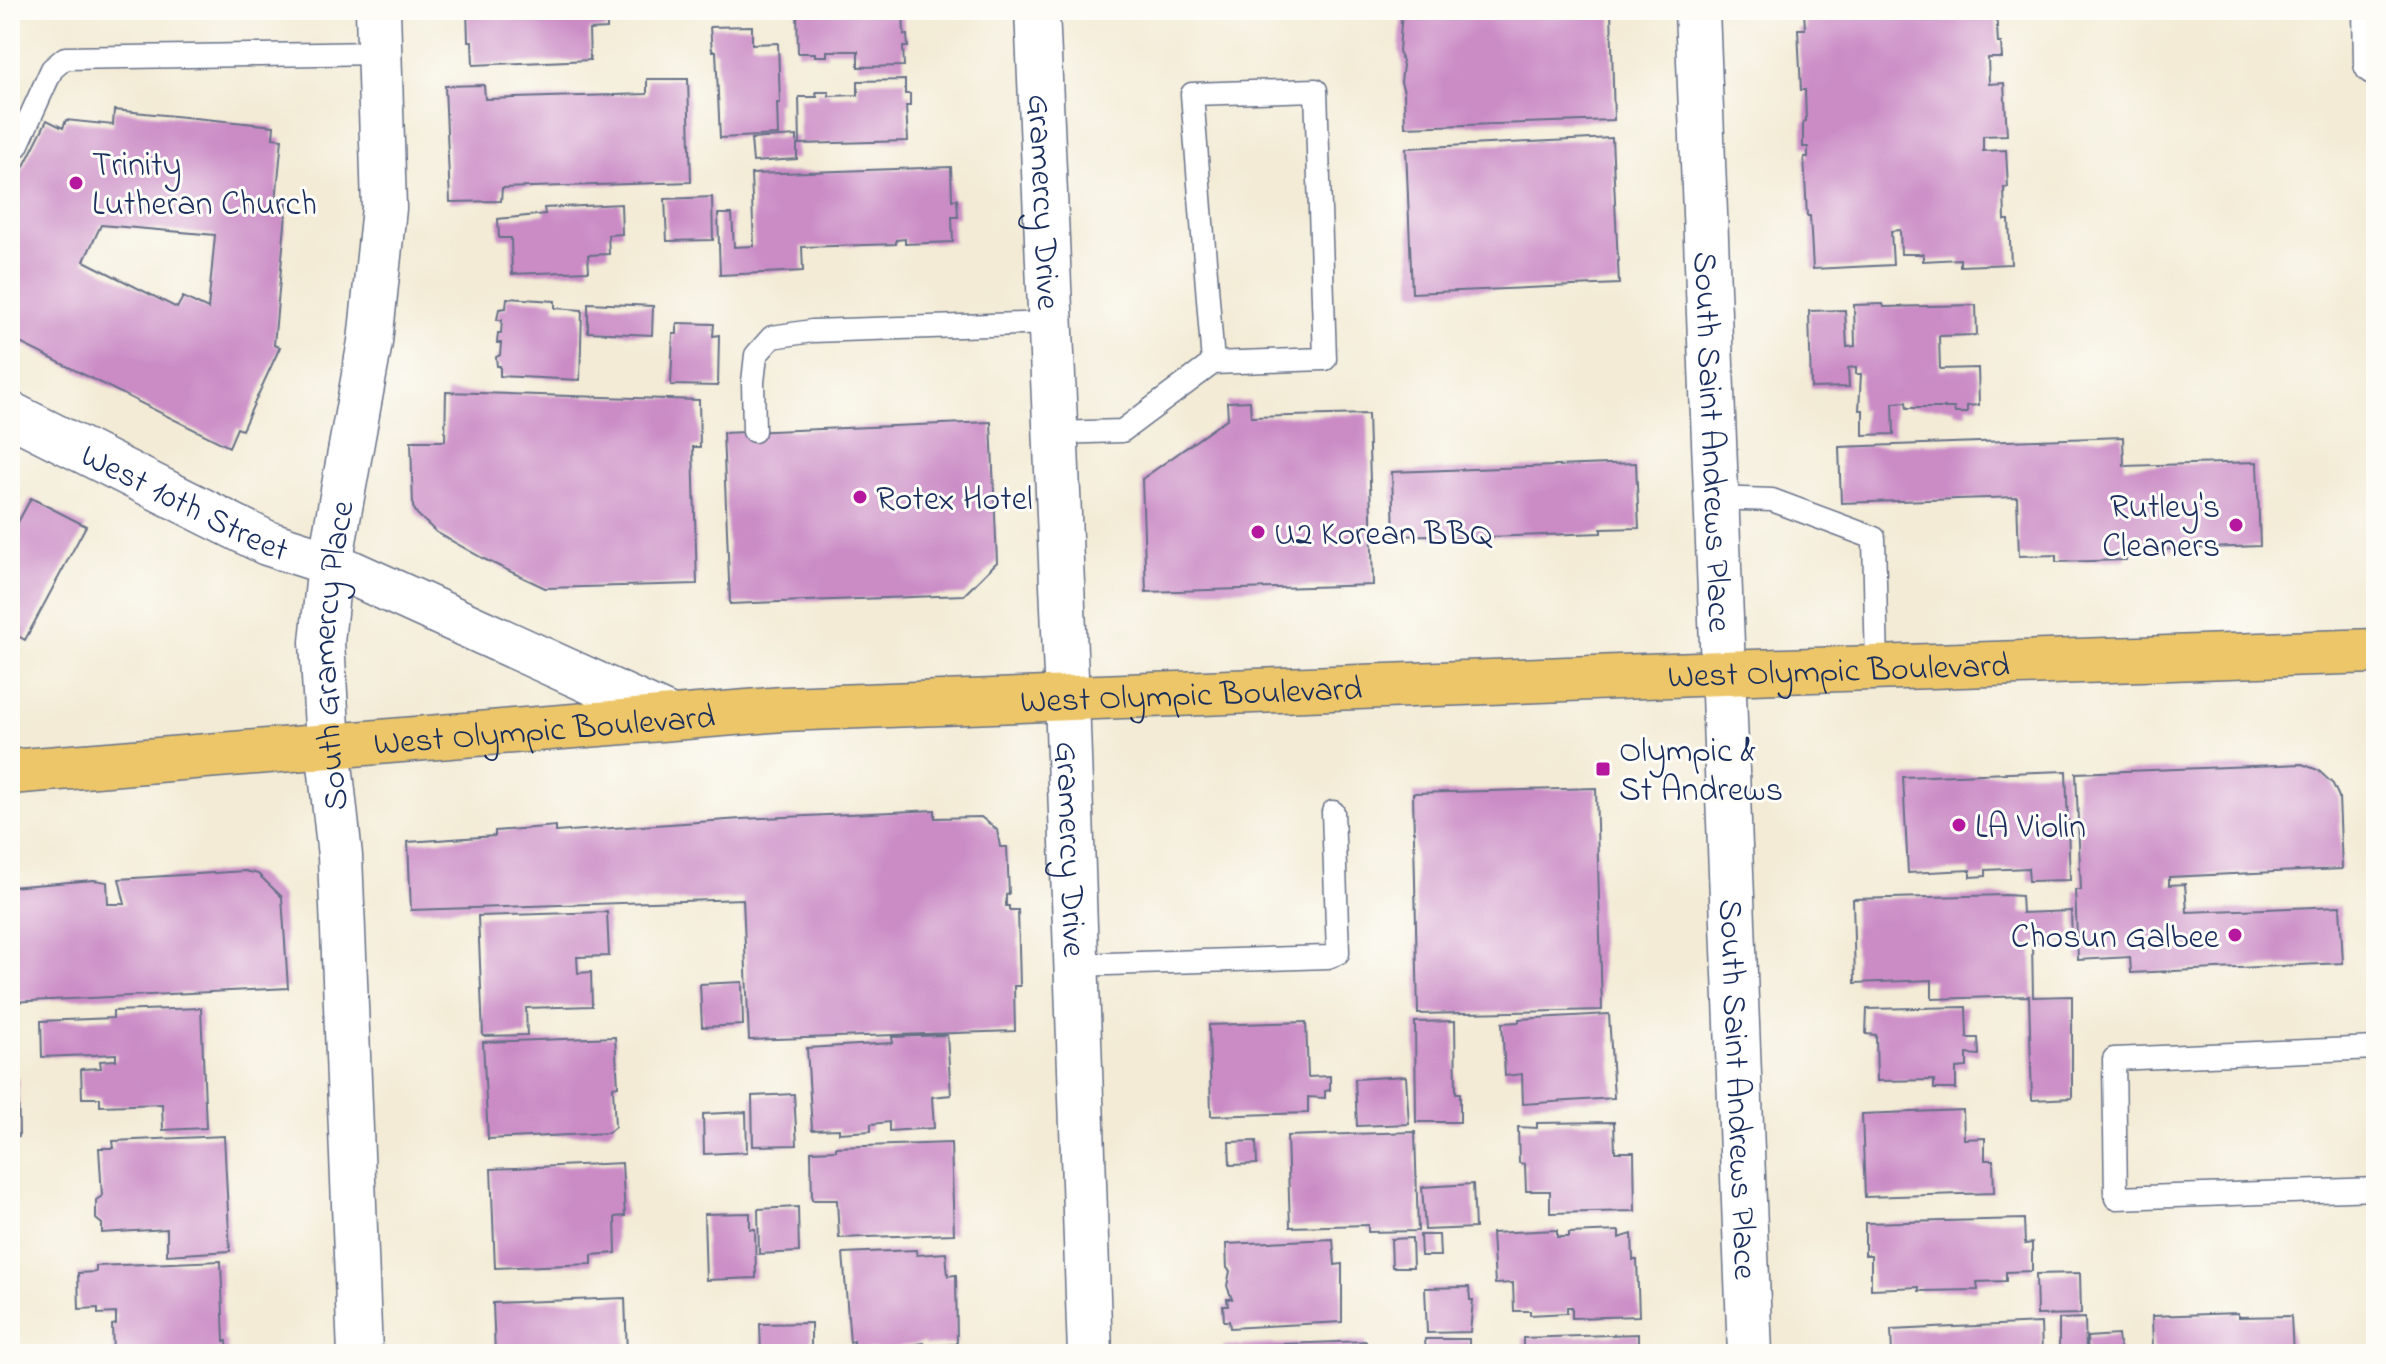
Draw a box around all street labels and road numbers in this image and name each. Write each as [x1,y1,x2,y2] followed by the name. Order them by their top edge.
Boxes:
[1012,93,1071,312] street label: Gramercy Drive
[1678,251,1743,634] street label: South Saint Andrews Place
[71,432,294,577] street label: West 10th Street
[301,496,370,813] street label: South Gramercy Place
[1667,642,2011,704] street label: West Olympic Boulevard
[1019,666,1363,729] street label: West Olympic Boulevard
[372,694,717,771] street label: West Olympic Boulevard
[1040,741,1097,959] street label: Gramercy Drive
[1703,898,1768,1281] street label: South Saint Andrews Place

